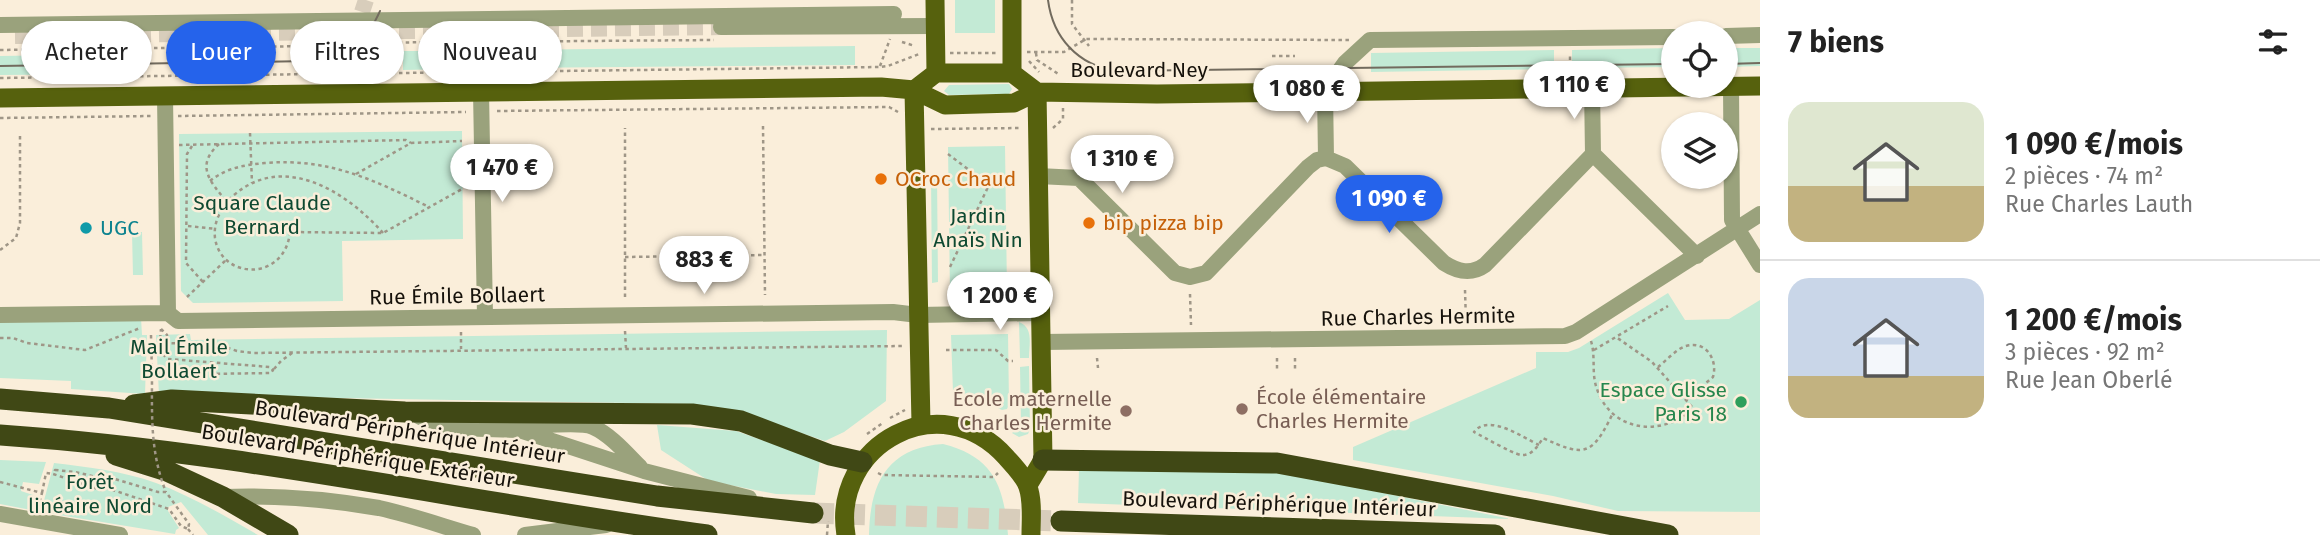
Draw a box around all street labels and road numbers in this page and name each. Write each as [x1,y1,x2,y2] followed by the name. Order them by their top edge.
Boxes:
[1070,57,1209,83] street label: Boulevard Ney
[369,281,545,311] street label: Rue Émile Bollaert
[1320,302,1516,332] street label: Rue Charles Hermite
[253,395,567,469] street label: Boulevard Périphérique Intérieur
[200,418,516,494] street label: Boulevard Périphérique Extérieur
[1122,486,1436,522] street label: Boulevard Périphérique Intérieur

